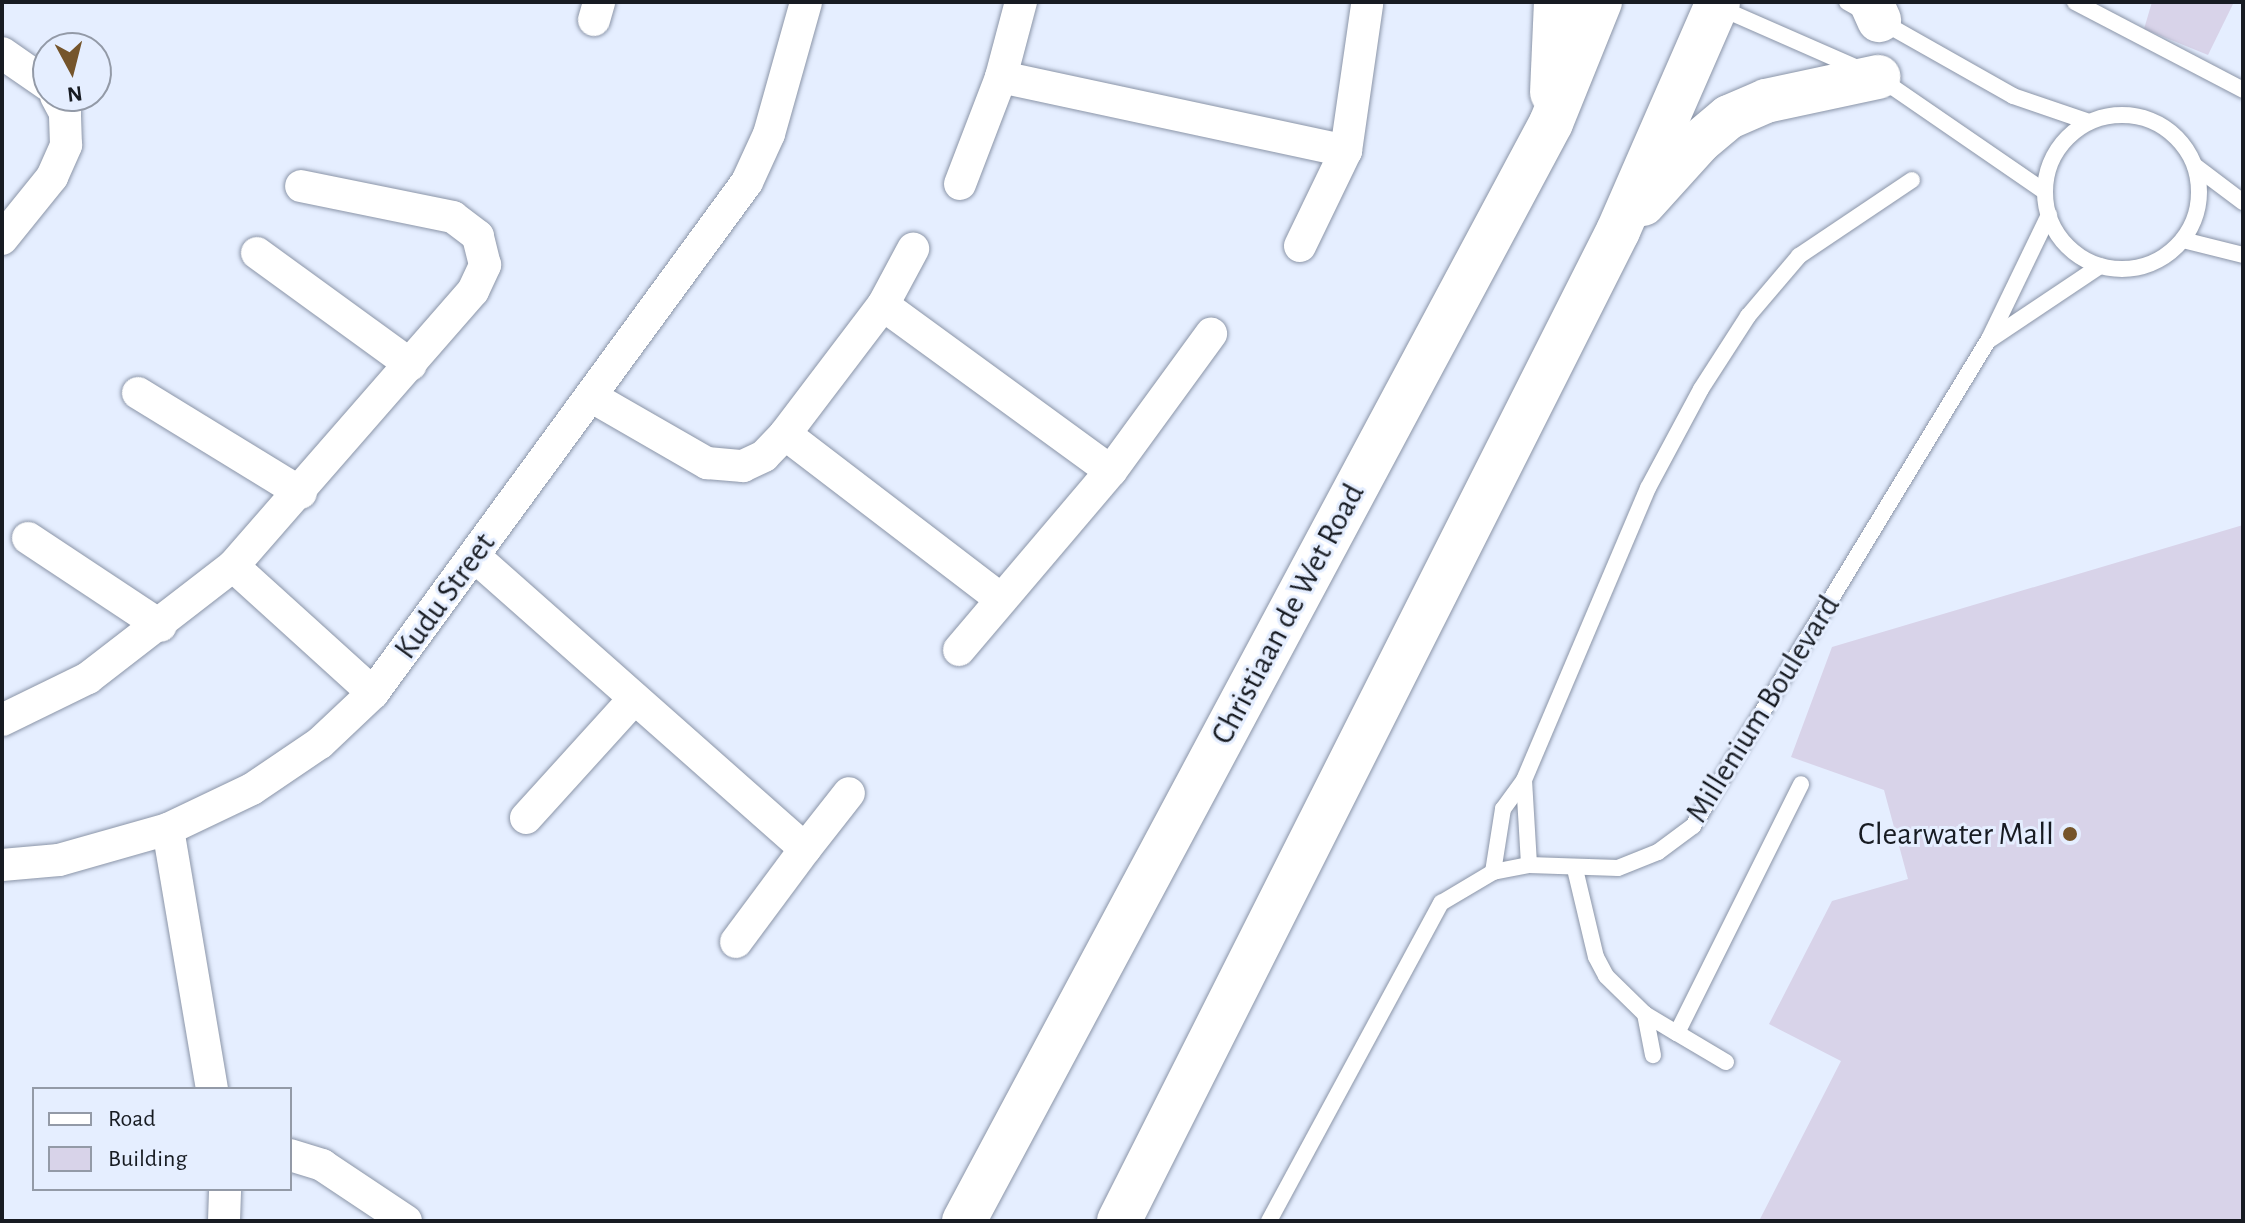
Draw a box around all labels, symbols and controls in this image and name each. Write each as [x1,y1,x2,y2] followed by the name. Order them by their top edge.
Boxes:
[32,32,112,112] north arrow
[66,82,84,106] text: N
[1203,477,1373,751] street label: Christiaan de Wet Road
[386,525,504,667] street label: Kudu Street
[1678,588,1848,830] street label: Millenium Boulevard
[1858,815,2054,853] place label: Clearwater Mall
[2061,825,2079,843] marker: Clearwater Mall
[32,1087,292,1191] legend
[108,1107,156,1131] text: Road
[108,1147,187,1171] text: Building

